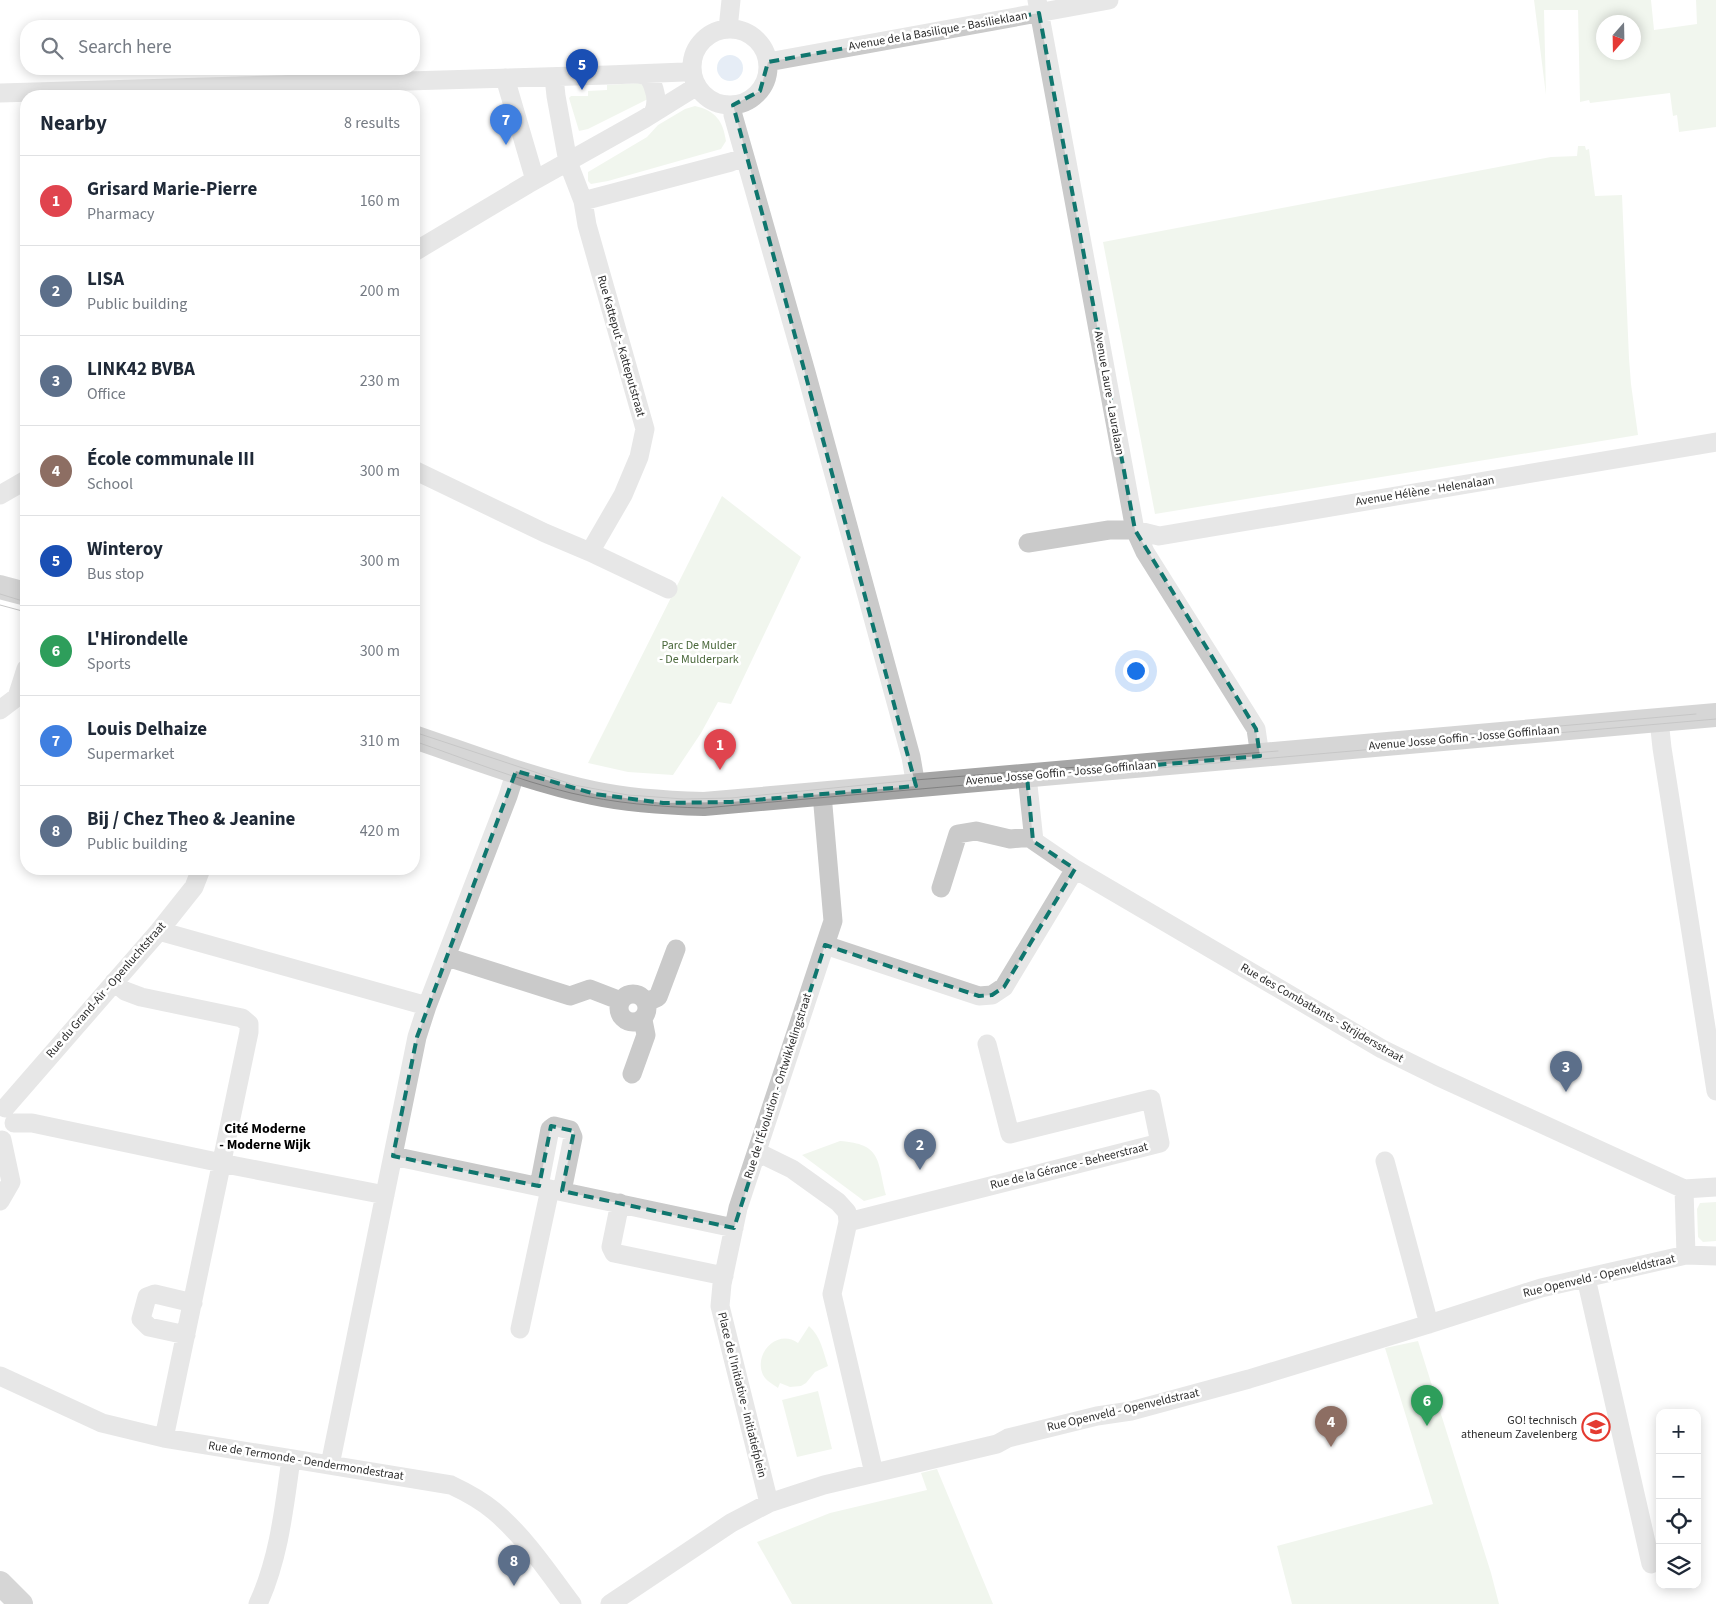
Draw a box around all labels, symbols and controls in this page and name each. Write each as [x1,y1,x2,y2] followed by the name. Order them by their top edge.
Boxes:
[847,7,1029,55] street label: Avenue de la Basilique - Basilieklaan
[1596,15,1641,60] north arrow
[20,20,420,75] search box
[38,34,66,62] icon: search
[78,34,172,61] text: Search here
[566,49,598,90] pin: 5
[490,104,522,145] pin: 7
[40,108,107,138] text: Nearby
[344,112,400,134] text: 8 results
[87,176,257,203] text: Grisard Marie-Pierre
[52,190,60,212] text: 1
[360,190,400,212] text: 160 m
[87,203,155,225] text: Pharmacy
[87,266,124,293] text: LISA
[593,273,649,419] street label: Rue Katteput - Katteputstraat
[52,280,60,302] text: 2
[360,280,400,302] text: 200 m
[87,293,187,315] text: Public building
[1090,329,1128,457] street label: Avenue Laure - Lauralaan
[87,356,195,383] text: LINK42 BVBA
[52,370,60,392] text: 3
[360,370,400,392] text: 230 m
[87,383,126,405] text: Office
[87,446,255,473] text: École communale III
[52,460,60,482] text: 4
[360,460,400,482] text: 300 m
[1354,472,1496,510] street label: Avenue Hélène - Helenalaan
[87,473,133,495] text: School
[87,536,163,563] text: Winteroy
[52,550,60,572] text: 5
[360,550,400,572] text: 300 m
[87,563,144,585] text: Bus stop
[87,626,188,653] text: L'Hirondelle
[659,637,739,668] park label: Parc De Mulder - De Mulderpark
[52,640,60,662] text: 6
[360,640,400,662] text: 300 m
[87,653,131,675] text: Sports
[1123,658,1149,684] your location
[87,716,207,743] text: Louis Delhaize
[1368,721,1560,755] street label: Avenue Josse Goffin - Josse Goffinlaan
[704,729,736,770] pin: 1
[52,730,60,752] text: 7
[360,730,400,752] text: 310 m
[87,743,174,765] text: Supermarket
[965,756,1157,790] street label: Avenue Josse Goffin - Josse Goffinlaan
[87,806,295,833] text: Bij / Chez Theo & Jeanine
[52,820,60,842] text: 8
[360,820,400,842] text: 420 m
[87,833,187,855] text: Public building
[42,918,170,1062] street label: Rue du Grand-Air - Openluchtstraat
[1237,959,1407,1067] street label: Rue des Combattants - Strijdersstraat
[740,991,816,1181] street label: Rue de l'Évolution - Ontwikkelingstraat
[1550,1051,1582,1092] pin: 3
[219,1119,311,1155] district label: Cité Moderne - Moderne Wijk
[904,1129,936,1170] pin: 2
[988,1138,1150,1194] street label: Rue de la Gérance - Beheerstraat
[1521,1250,1677,1302] street label: Rue Openveld - Openveldstraat
[713,1310,771,1480] street label: Place de l'Initiative - Initiatiefplein
[1045,1384,1201,1436] street label: Rue Openveld - Openveldstraat
[1411,1385,1443,1426] pin: 6
[1315,1406,1347,1447] pin: 4
[1656,1409,1701,1589] map controls
[1656,1409,1701,1454] button: +
[1461,1412,1577,1443] place label: GO! technisch atheneum Zavelenberg
[1581,1412,1611,1442] school or university icon: GO! technisch atheneum Zavelenberg
[207,1437,405,1485] street label: Rue de Termonde - Dendermondestraat
[1656,1454,1701,1499] button: −
[1656,1499,1701,1544] button: locate
[1656,1544,1701,1589] button: layers
[498,1545,530,1586] pin: 8

